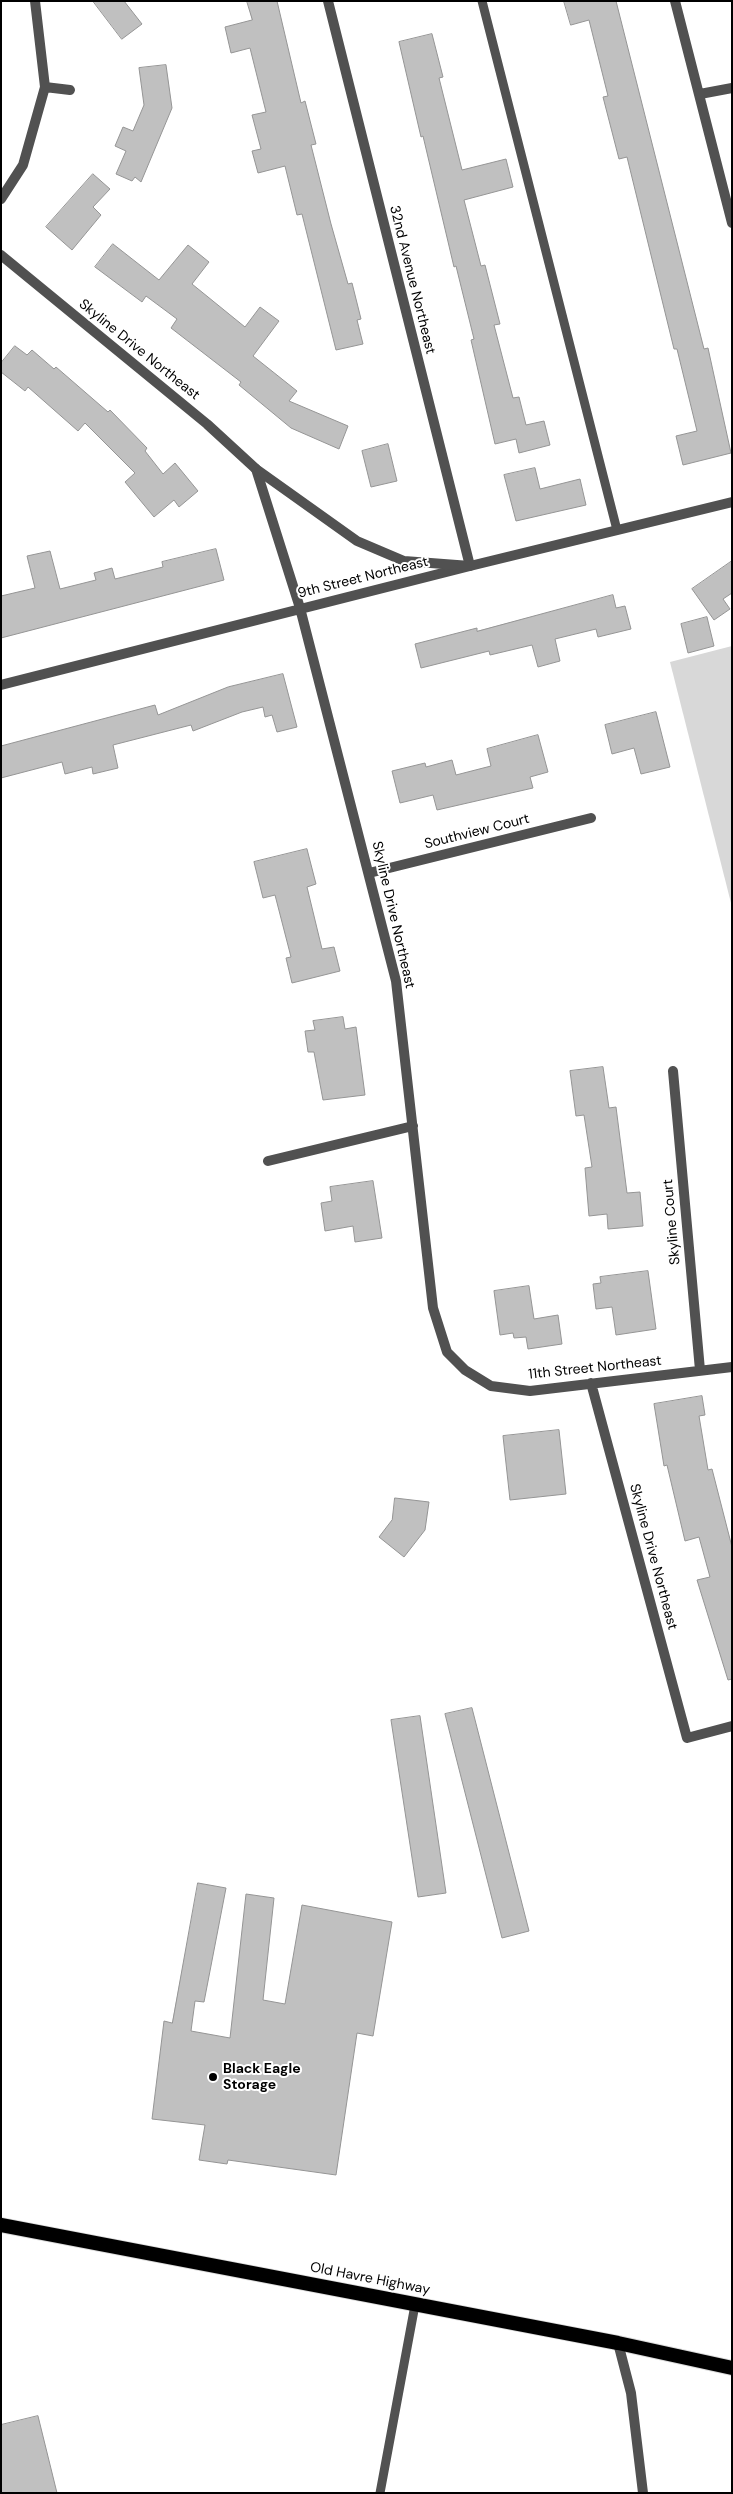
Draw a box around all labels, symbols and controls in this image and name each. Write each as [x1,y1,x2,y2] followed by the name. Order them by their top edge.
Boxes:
[385,204,439,356] street label: 32nd Avenue Northeast
[75,296,203,404] street label: Skyline Drive Northeast
[296,554,430,602] street label: 9th Street Northeast
[423,811,531,853] street label: Southview Court
[368,840,418,990] street label: Skyline Drive Northeast
[660,1178,684,1266] street label: Skyline Court
[528,1353,662,1383] street label: 11th Street Northeast
[625,1482,681,1632] street label: Skyline Drive Northeast
[223,2061,301,2094] place label: Black Eagle Storage
[207,2071,219,2083] marker: Black Eagle Storage
[309,2259,431,2299] street label: Old Havre Highway

